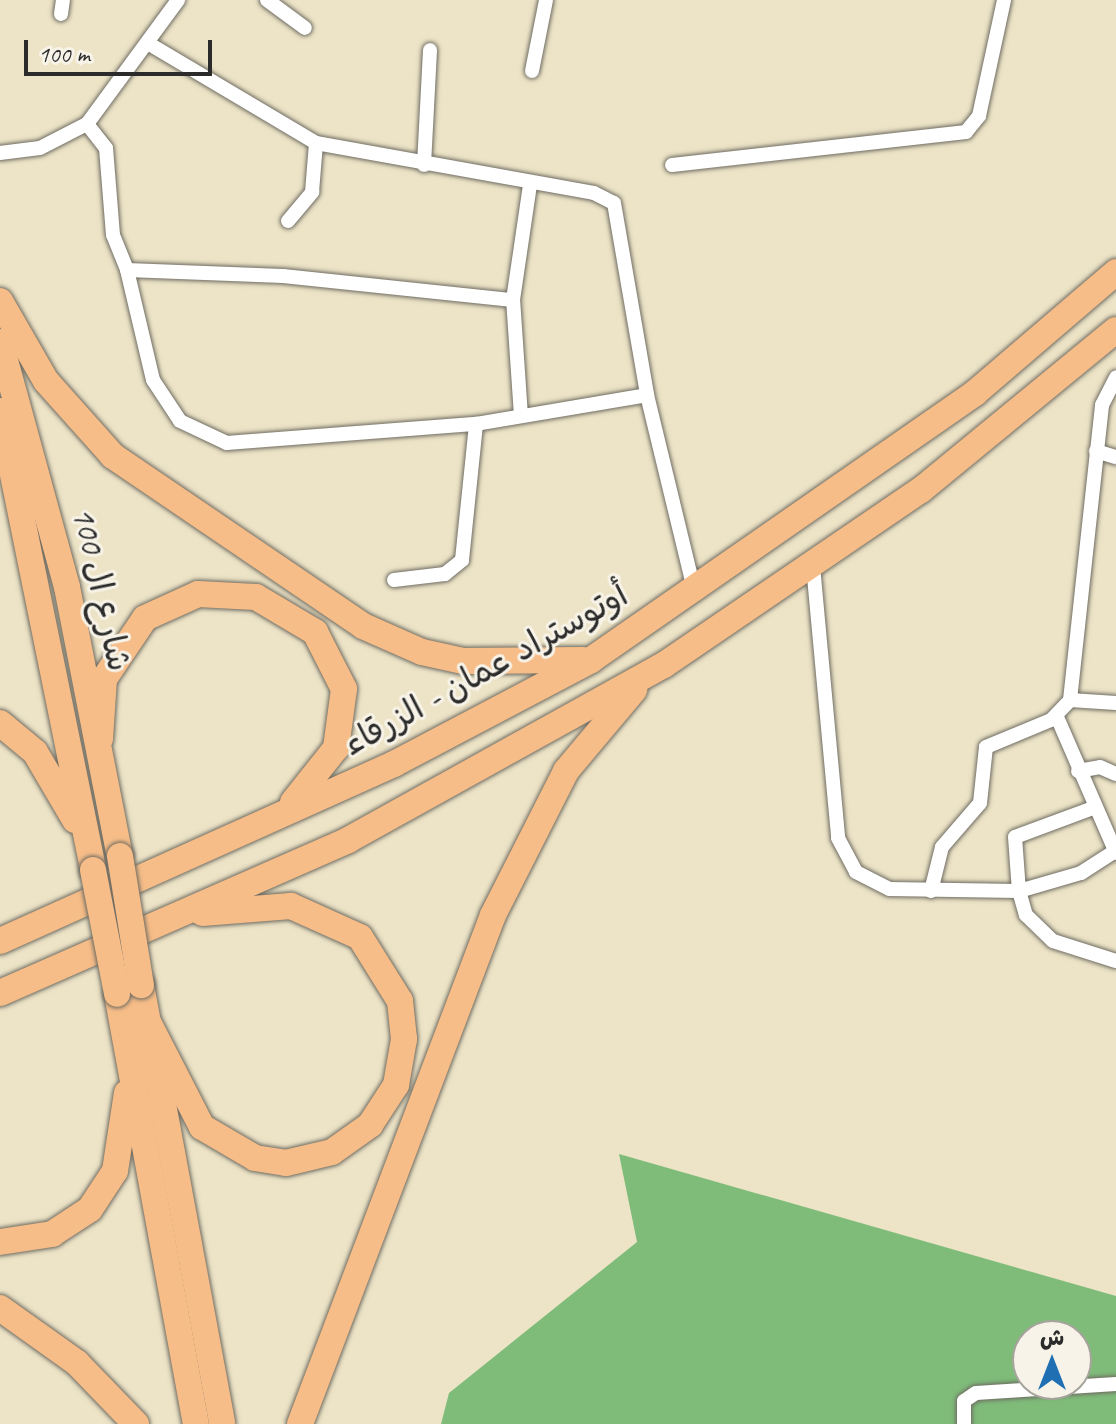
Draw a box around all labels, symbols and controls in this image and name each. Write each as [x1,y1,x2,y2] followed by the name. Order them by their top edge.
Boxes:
[28,24,216,74] scale bar
[38,39,90,69] text: 100 m
[63,503,141,675] street label: شارع ال 100
[335,574,635,764] street label: أوتوستراد عمان - الزرقاء
[1012,1320,1092,1400] north arrow
[1040,1324,1064,1352] text: ش

